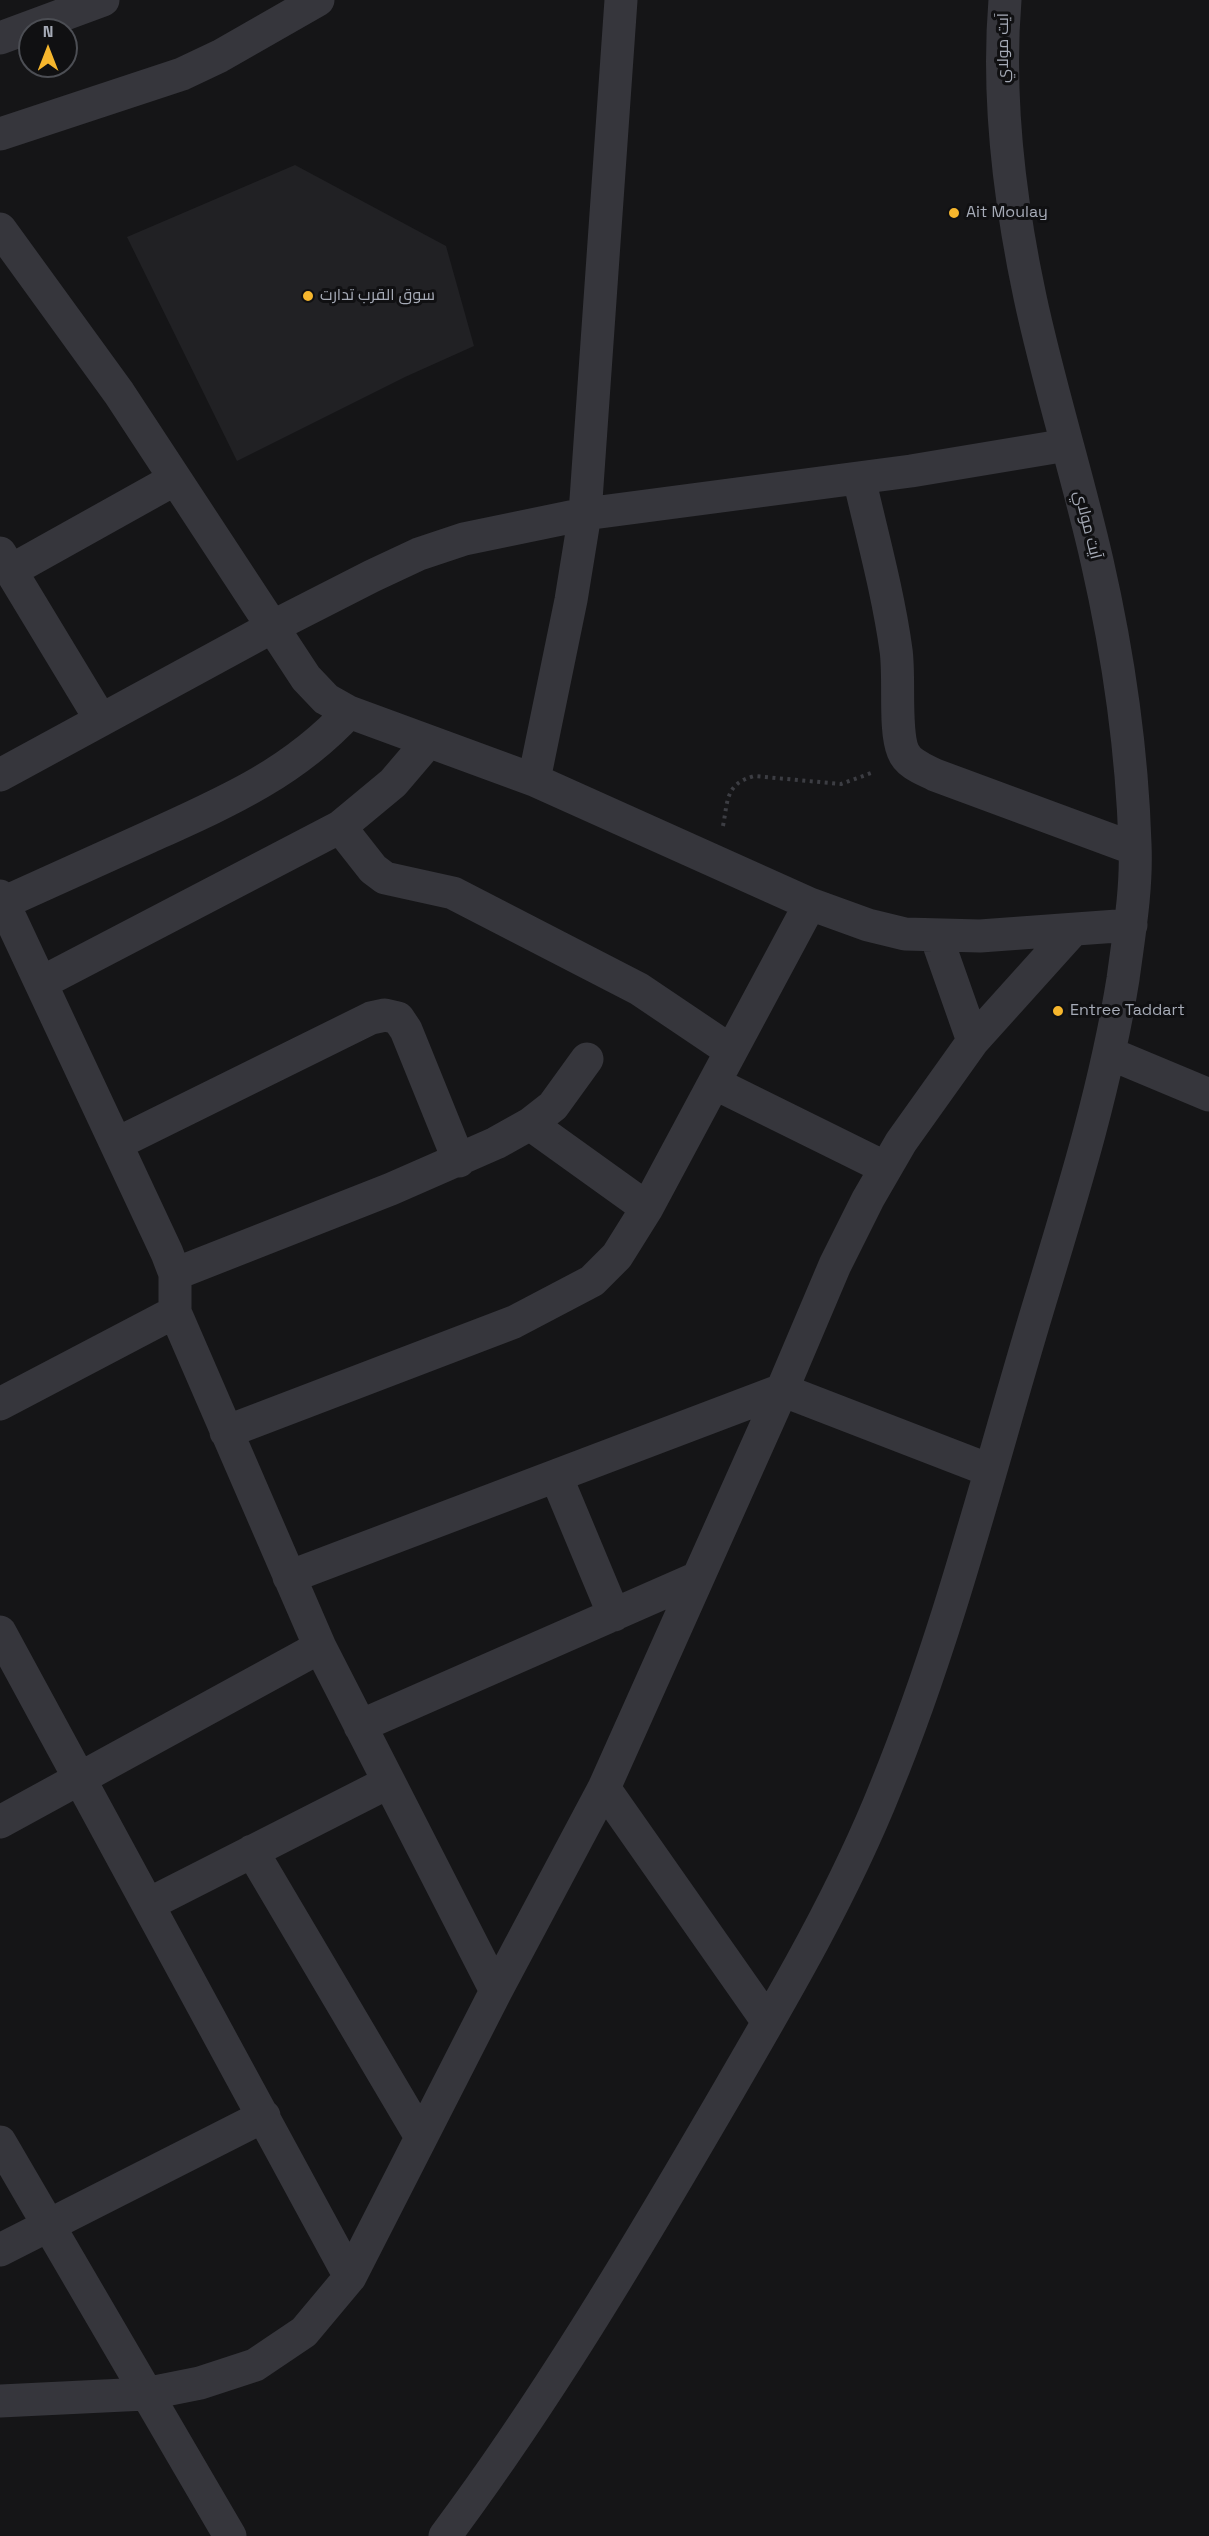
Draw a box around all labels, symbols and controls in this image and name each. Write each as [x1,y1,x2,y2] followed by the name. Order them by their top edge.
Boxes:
[994,13,1014,83] street label: آيت مولاي
[18,18,78,78] north arrow
[43,21,53,42] text: N
[966,203,1048,223] place label: Ait Moulay
[947,206,961,220] marker: Ait Moulay
[320,286,435,306] place label: سوق القرب تدارت
[301,289,315,303] marker: سوق القرب تدارت
[1069,489,1105,561] street label: آيت مولاي
[1070,1001,1185,1021] place label: Entree Taddart
[1051,1004,1065,1018] marker: Entree Taddart

